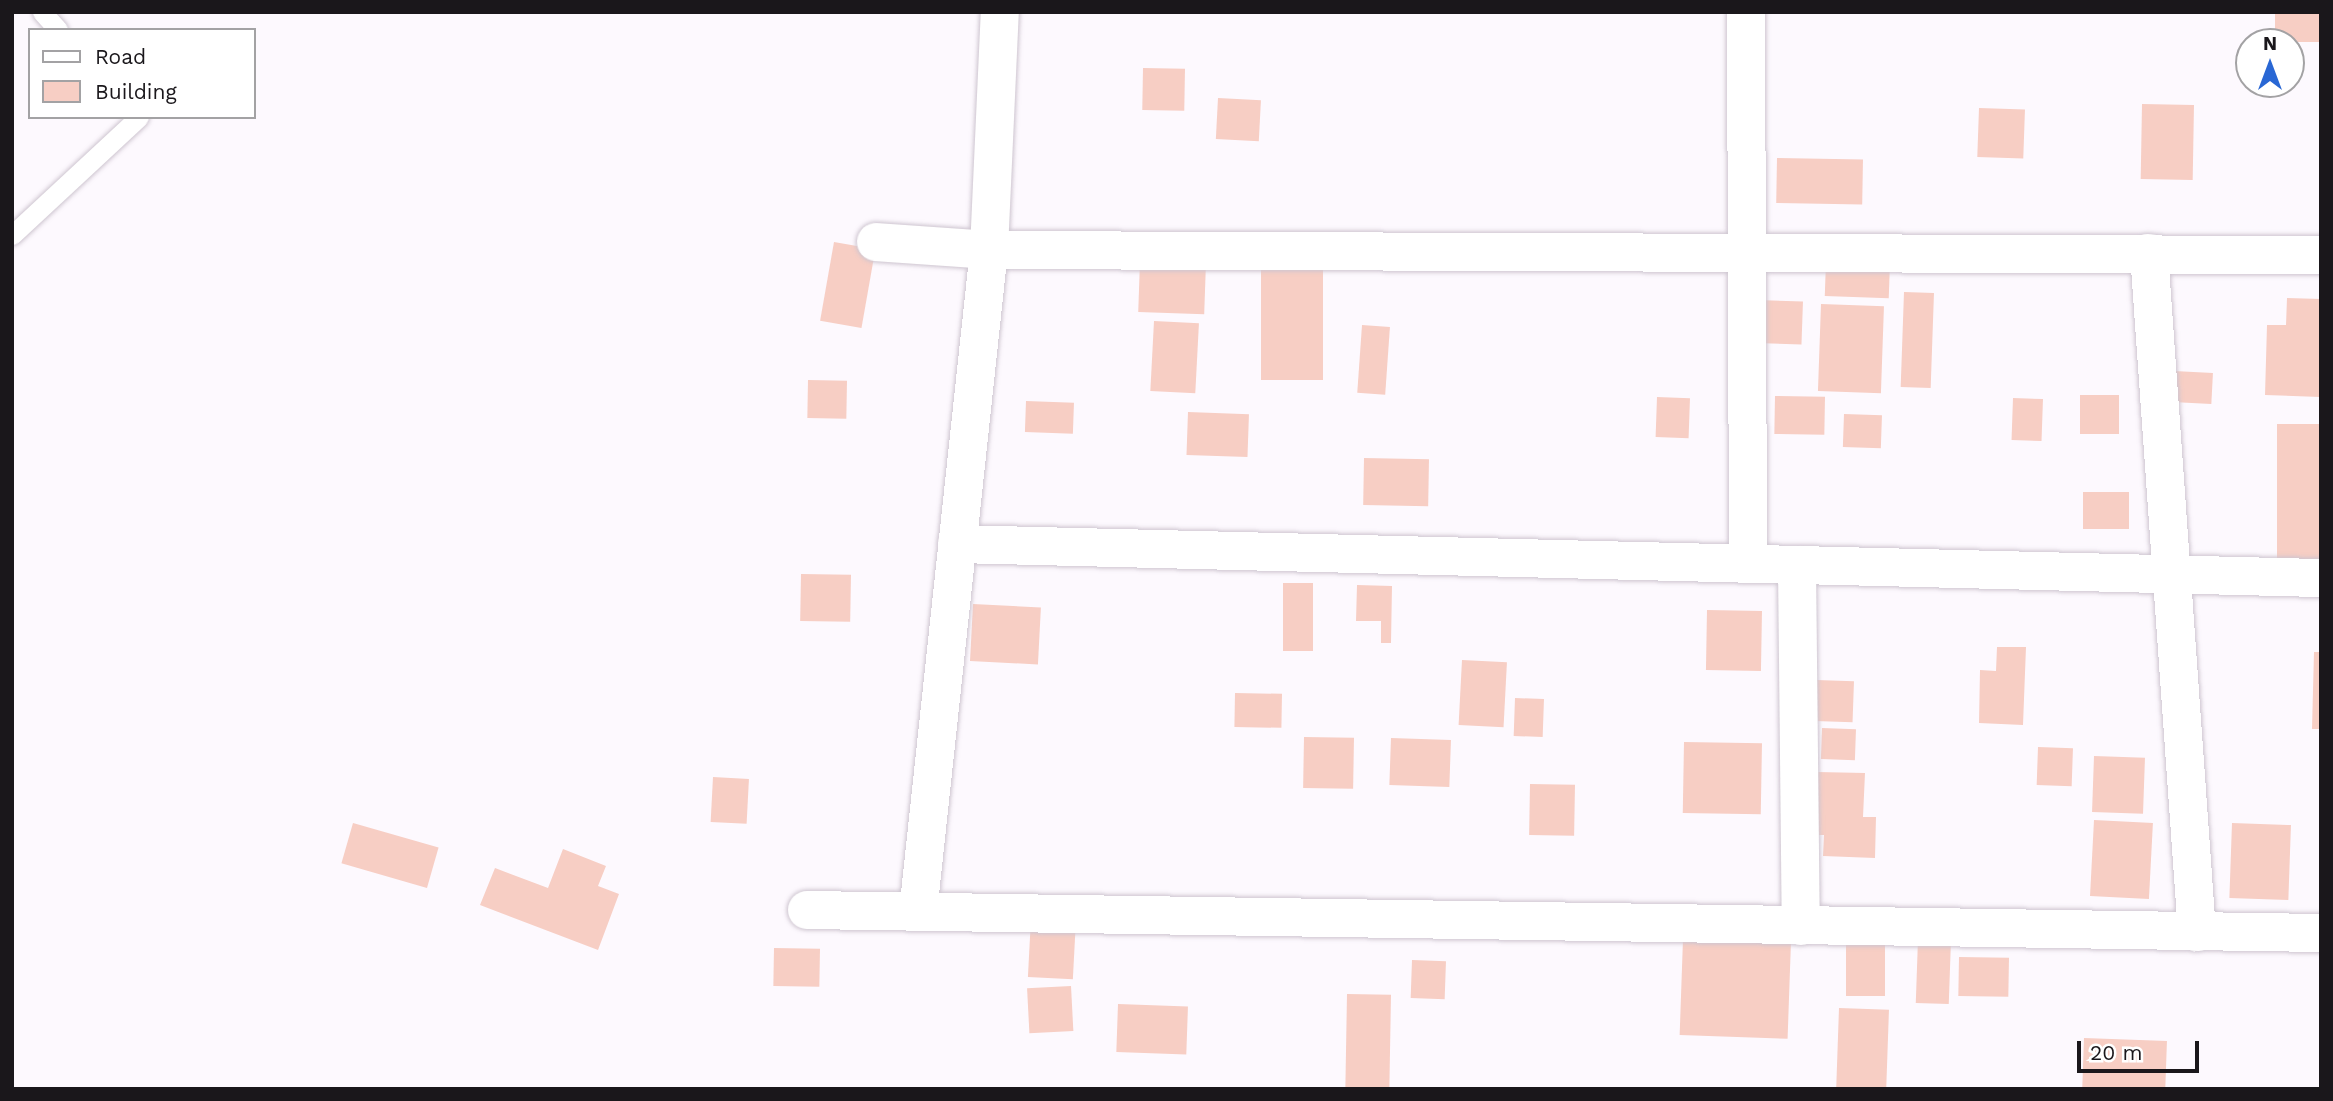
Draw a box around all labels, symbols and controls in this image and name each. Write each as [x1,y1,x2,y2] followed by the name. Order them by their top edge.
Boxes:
[28,28,256,119] legend
[2235,28,2305,98] north arrow
[2263,32,2277,55] text: N
[95,44,146,69] text: Road
[95,79,177,104] text: Building
[2081,1028,2204,1072] scale bar
[2090,1040,2142,1065] text: 20 m

